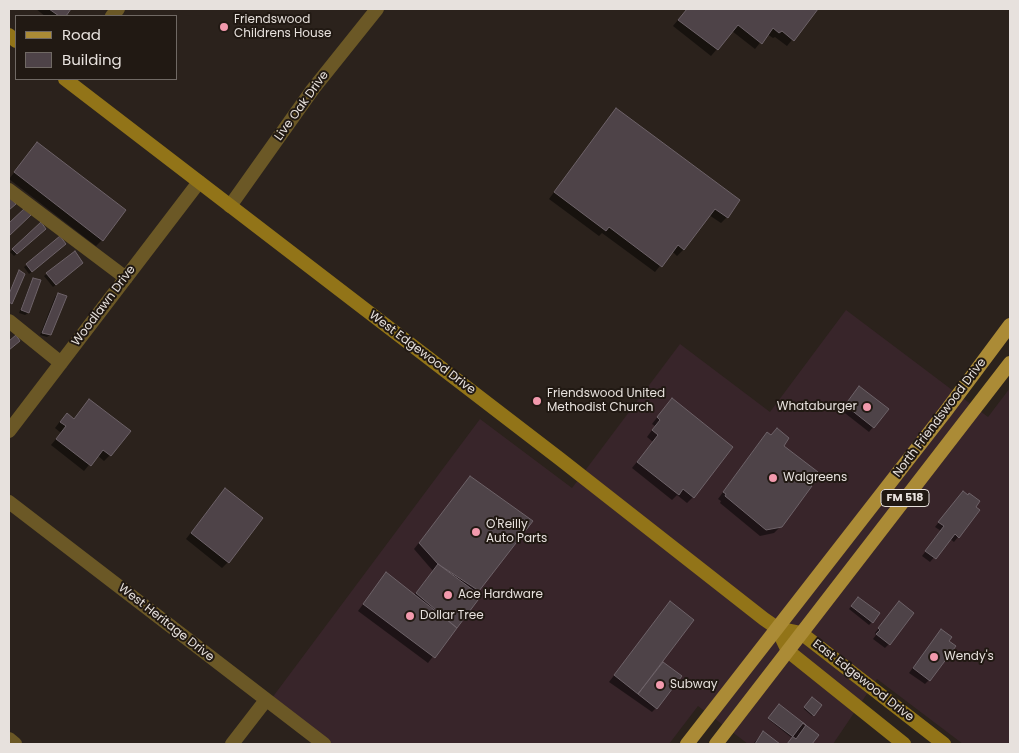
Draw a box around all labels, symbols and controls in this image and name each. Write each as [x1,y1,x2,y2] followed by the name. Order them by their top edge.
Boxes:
[234,13,331,41] place label: Friendswood Childrens House
[15,15,178,80] legend
[218,21,230,33] marker: Friendswood Childrens House
[62,24,101,45] text: Road
[62,49,122,70] text: Building
[272,68,332,144] street label: Live Oak Drive
[69,263,139,349] street label: Woodlawn Drive
[366,308,478,398] street label: West Edgewood Drive
[890,356,990,480] street label: North Friendswood Drive
[547,387,665,415] place label: Friendswood United Methodist Church
[531,395,543,407] marker: Friendswood United Methodist Church
[777,400,857,414] place label: Whataburger
[861,401,873,413] marker: Whataburger
[783,471,847,485] place label: Walgreens
[767,472,779,484] marker: Walgreens
[881,489,929,506] road number: FM 518
[486,518,547,546] place label: O'Reilly Auto Parts
[470,526,482,538] marker: O'Reilly Auto Parts
[115,581,217,665] street label: West Heritage Drive
[458,588,543,602] place label: Ace Hardware
[442,589,454,601] marker: Ace Hardware
[420,609,484,623] place label: Dollar Tree
[404,610,416,622] marker: Dollar Tree
[810,637,916,725] street label: East Edgewood Drive
[944,650,994,664] place label: Wendy's
[928,651,940,663] marker: Wendy's
[670,678,718,692] place label: Subway
[654,679,666,691] marker: Subway

